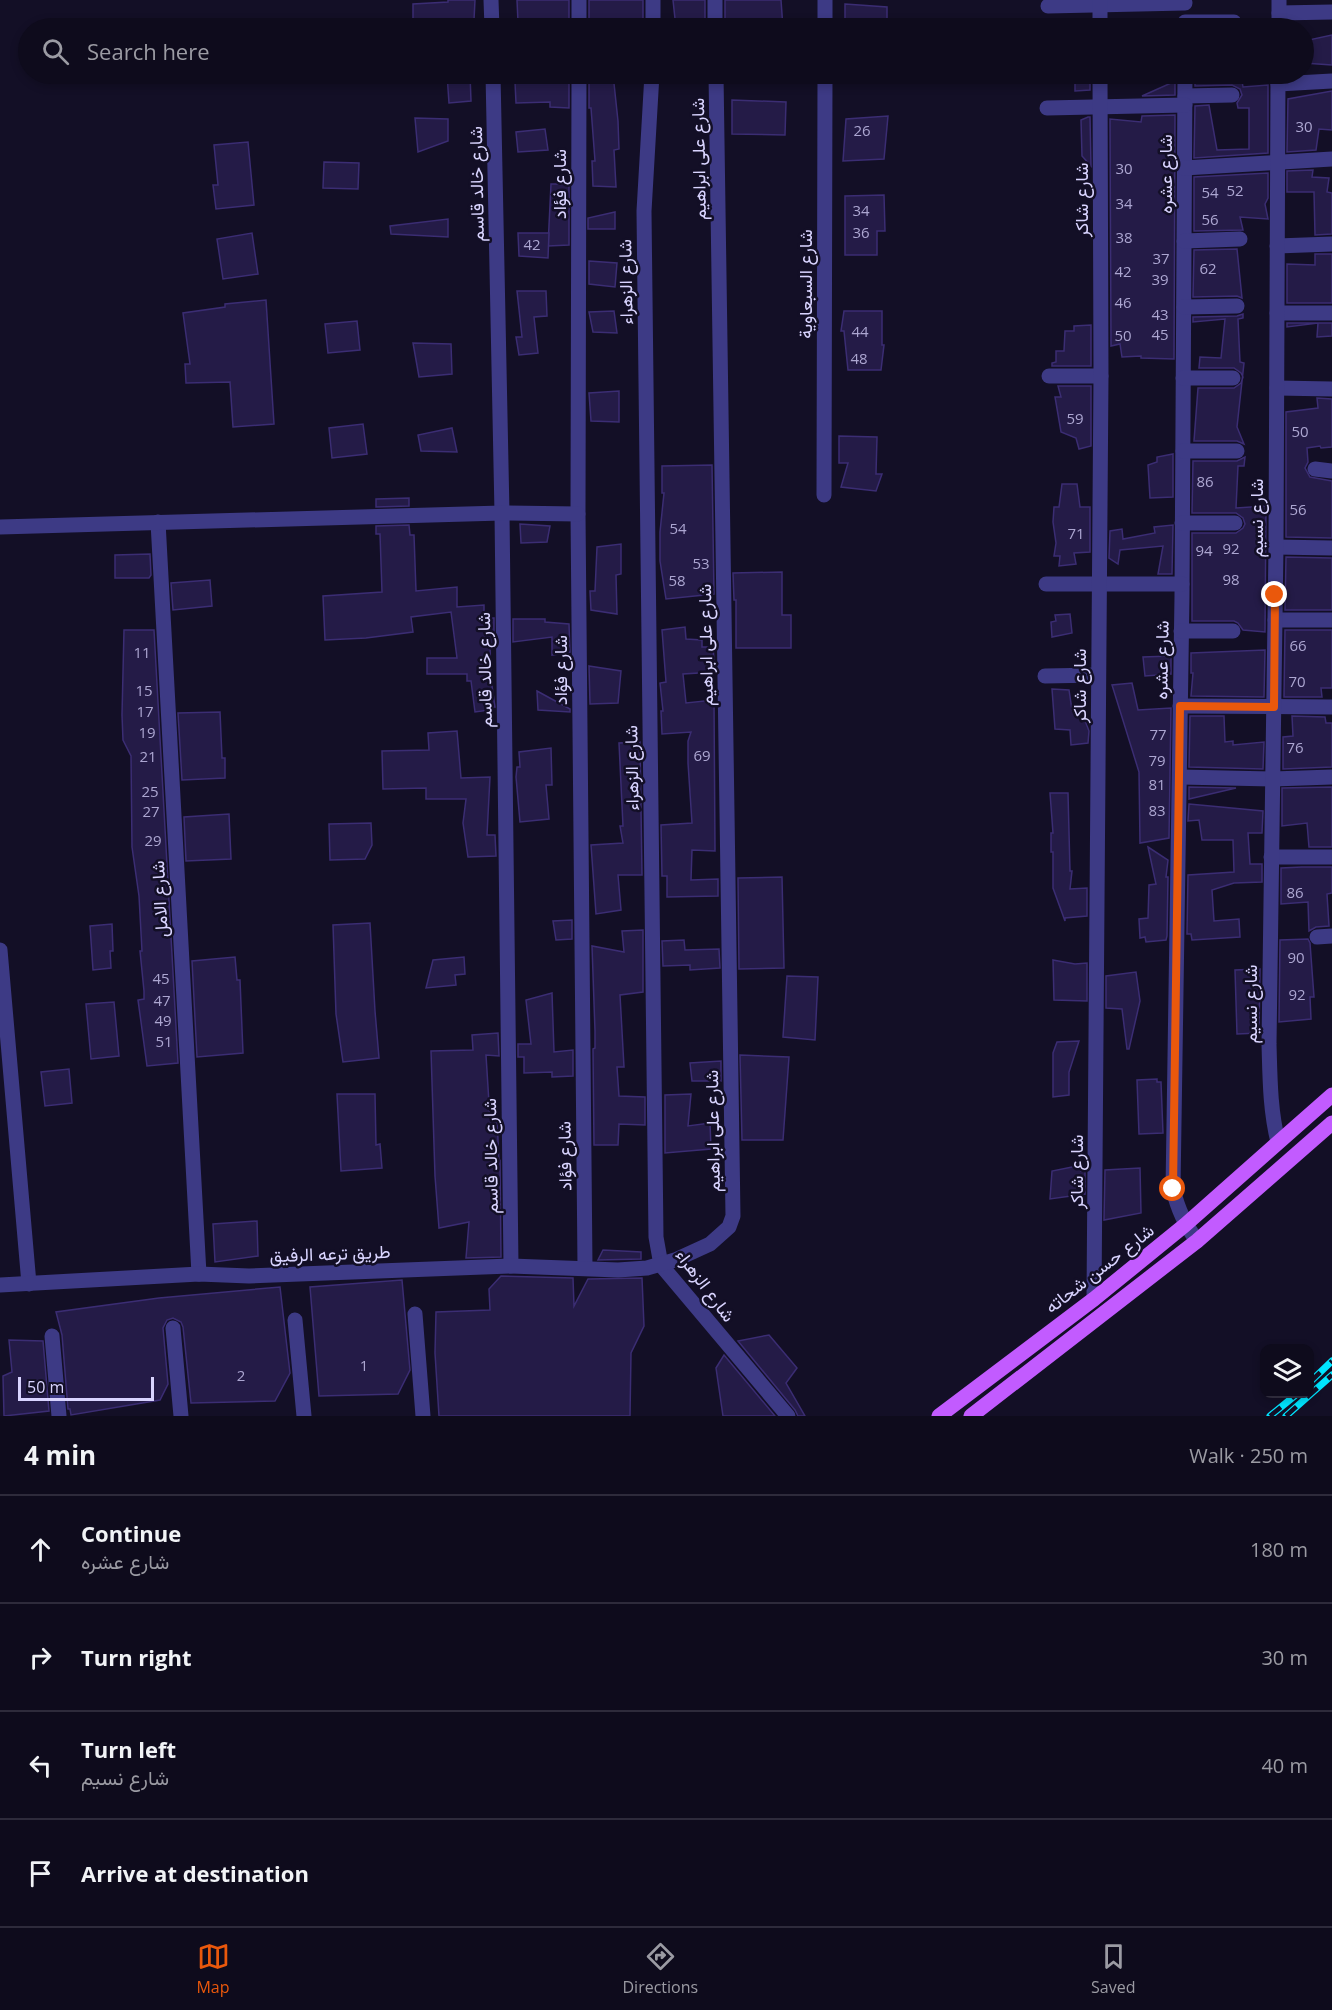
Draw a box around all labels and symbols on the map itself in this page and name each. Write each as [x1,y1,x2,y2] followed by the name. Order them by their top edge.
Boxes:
[685,98,712,220] street label: شارع على ابراهيم
[1295,116,1313,136] house number: 30
[853,120,871,140] house number: 26
[463,126,490,242] street label: شارع خالد قاسم
[1153,134,1178,214] street label: شارع عشره
[547,149,572,219] street label: شارع فؤاد
[1115,158,1133,178] house number: 30
[1069,163,1094,238] street label: شارع شاكر
[1226,180,1244,200] house number: 52
[1201,182,1219,202] house number: 54
[1115,193,1133,213] house number: 34
[852,200,870,220] house number: 34
[1201,209,1219,229] house number: 56
[852,222,870,242] house number: 36
[1115,227,1133,247] house number: 38
[793,229,818,339] street label: شارع السبعاوية
[523,234,541,254] house number: 42
[612,239,639,325] street label: شارع الزهراء
[1152,248,1170,268] house number: 37
[1199,258,1217,278] house number: 62
[1114,261,1132,281] house number: 42
[1151,269,1169,289] house number: 39
[1114,292,1132,312] house number: 46
[1151,304,1169,324] house number: 43
[851,321,869,341] house number: 44
[1151,324,1169,344] house number: 45
[1114,325,1132,345] house number: 50
[850,348,868,368] house number: 48
[1066,408,1084,428] house number: 59
[1291,421,1309,441] house number: 50
[1196,471,1214,491] house number: 86
[1244,478,1269,558] street label: شارع نسيم
[1289,499,1307,519] house number: 56
[669,518,687,538] house number: 54
[1067,523,1085,543] house number: 71
[1222,538,1240,558] house number: 92
[1195,540,1213,560] house number: 94
[692,553,710,573] house number: 53
[1222,569,1240,589] house number: 98
[668,570,686,590] house number: 58
[1261,581,1287,607] route end
[692,584,719,706] street label: شارع على ابراهيم
[471,612,498,728] street label: شارع خالد قاسم
[1148,620,1175,700] street label: شارع عشره
[548,635,573,705] street label: شارع فؤاد
[1289,635,1307,655] house number: 66
[133,642,151,662] house number: 11
[1067,649,1092,724] street label: شارع شاكر
[1288,671,1306,691] house number: 70
[135,680,153,700] house number: 15
[136,701,154,721] house number: 17
[138,722,156,742] house number: 19
[1149,724,1167,744] house number: 77
[618,725,645,811] street label: شارع الزهراء
[1286,737,1304,757] house number: 76
[693,745,711,765] house number: 69
[139,746,157,766] house number: 21
[1148,750,1166,770] house number: 79
[1148,774,1166,794] house number: 81
[141,781,159,801] house number: 25
[1148,800,1166,820] house number: 83
[142,801,160,821] house number: 27
[144,830,162,850] house number: 29
[145,860,174,938] street label: شارع الامل
[1286,882,1304,902] house number: 86
[1287,947,1305,967] house number: 90
[1238,964,1263,1044] street label: شارع نسيم
[152,968,170,988] house number: 45
[1288,984,1306,1004] house number: 92
[153,990,171,1010] house number: 47
[154,1010,172,1030] house number: 49
[155,1031,173,1051] house number: 51
[699,1070,726,1192] street label: شارع على ابراهيم
[477,1098,504,1214] street label: شارع خالد قاسم
[551,1121,578,1191] street label: شارع فؤاد
[1064,1135,1089,1210] street label: شارع شاكر
[1159,1175,1185,1201] route start
[1039,1218,1159,1319] street label: شارع حسن شحاته
[269,1239,391,1267] street label: طريق ترعه الرفيق
[670,1244,741,1327] street label: شارع الزهراء
[360,1355,368,1375] house number: 1
[237,1365,245,1385] house number: 2
[18,1374,154,1402] scale bar

